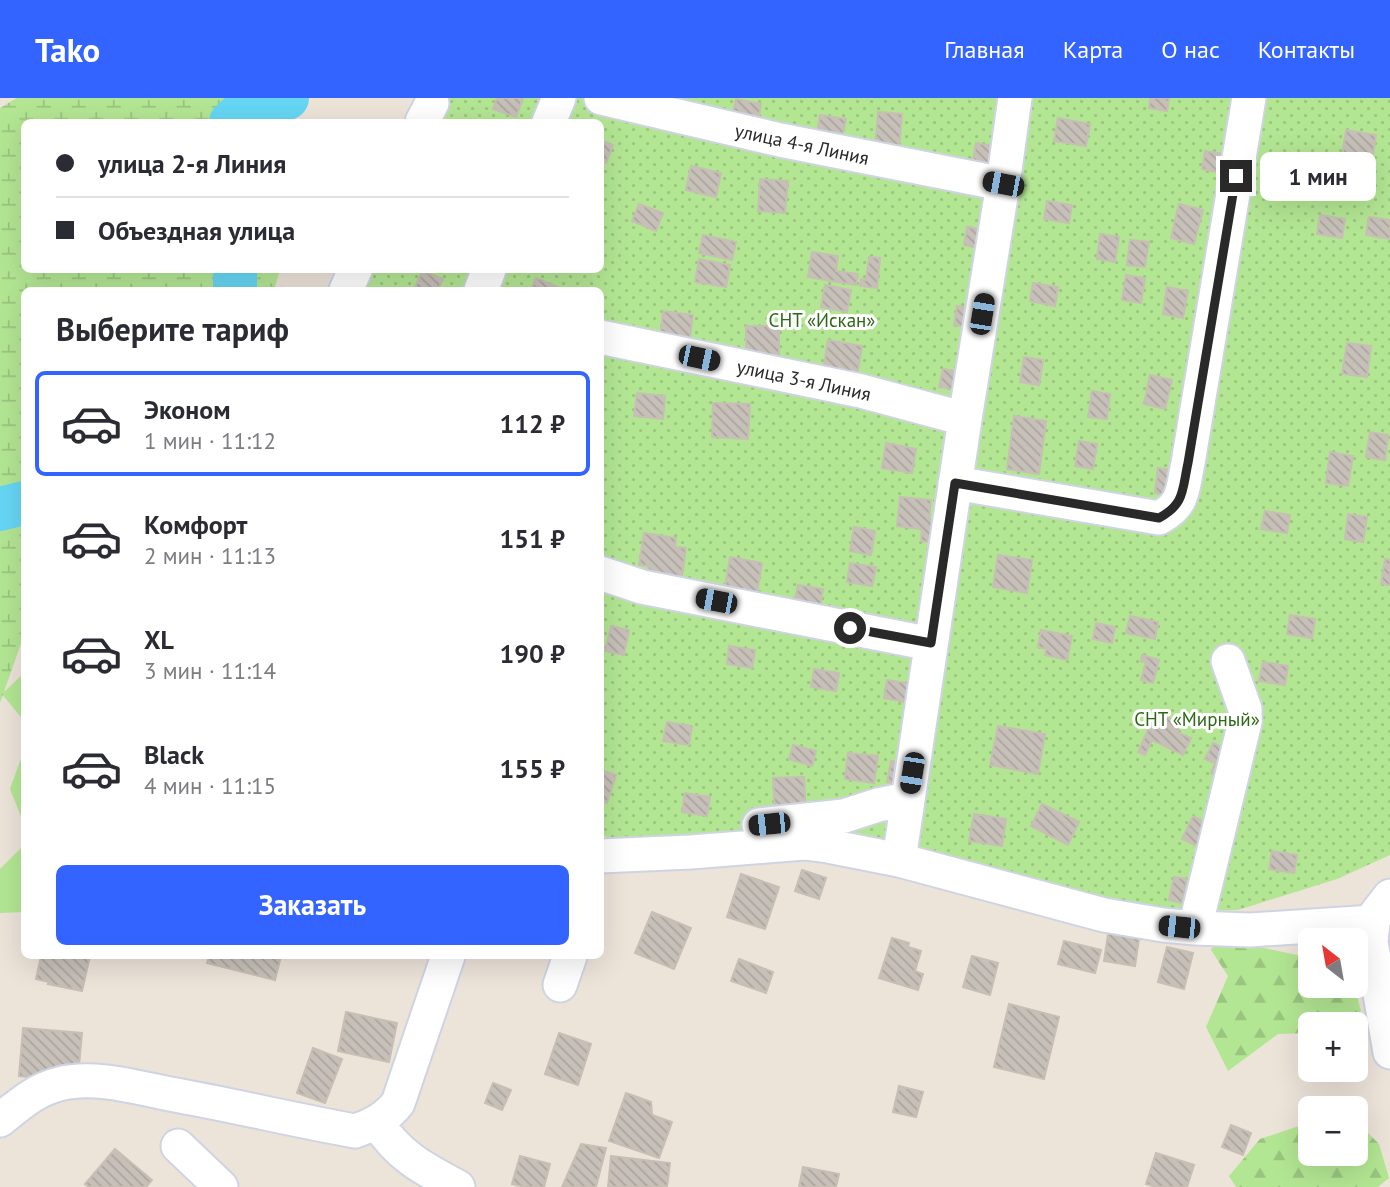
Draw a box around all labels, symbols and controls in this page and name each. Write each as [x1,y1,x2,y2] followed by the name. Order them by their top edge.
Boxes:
[35,28,100,71] text: Tako
[944,34,1025,65] text: Главная
[1063,34,1123,65] text: Карта
[1161,34,1220,65] text: О нас
[1258,34,1355,65] text: Контакты
[733,118,871,170] street label: улица 4-я Линия
[98,147,286,180] text: улица 2-я Линия
[1260,152,1376,200] callout: 1 мин
[1220,160,1252,192] route end
[1288,162,1348,191] text: 1 мин
[981,170,1026,198] car
[98,214,295,247] text: Объездная улица
[969,292,996,336] car
[56,308,289,350] text: Выберите тариф
[769,308,875,332] park label: СНТ «Искан»
[677,343,722,373] car
[735,354,873,406] street label: улица 3-я Линия
[60,392,123,455] icon: car
[144,393,231,426] text: Эконом
[499,407,565,440] text: 112 ₽
[144,426,276,455] text: 1 мин · 11:12
[60,507,123,570] icon: car
[144,508,247,541] text: Комфорт
[499,522,565,555] text: 151 ₽
[144,541,276,570] text: 2 мин · 11:13
[694,587,739,615] car
[834,612,866,644] route start
[60,622,123,685] icon: car
[144,623,174,656] text: XL
[499,637,565,670] text: 190 ₽
[144,656,276,685] text: 3 мин · 11:14
[1134,707,1260,731] park label: СНТ «Мирный»
[60,737,123,800] icon: car
[144,738,204,771] text: Black
[899,751,926,795] car
[499,752,565,785] text: 155 ₽
[144,771,276,800] text: 4 мин · 11:15
[748,811,791,837] car
[56,865,569,945] button: Заказать
[1158,914,1201,940] car
[1298,928,1368,998] north arrow
[1298,928,1368,1166] map controls
[1298,1012,1368,1082] button: +
[1298,1096,1368,1166] button: −

